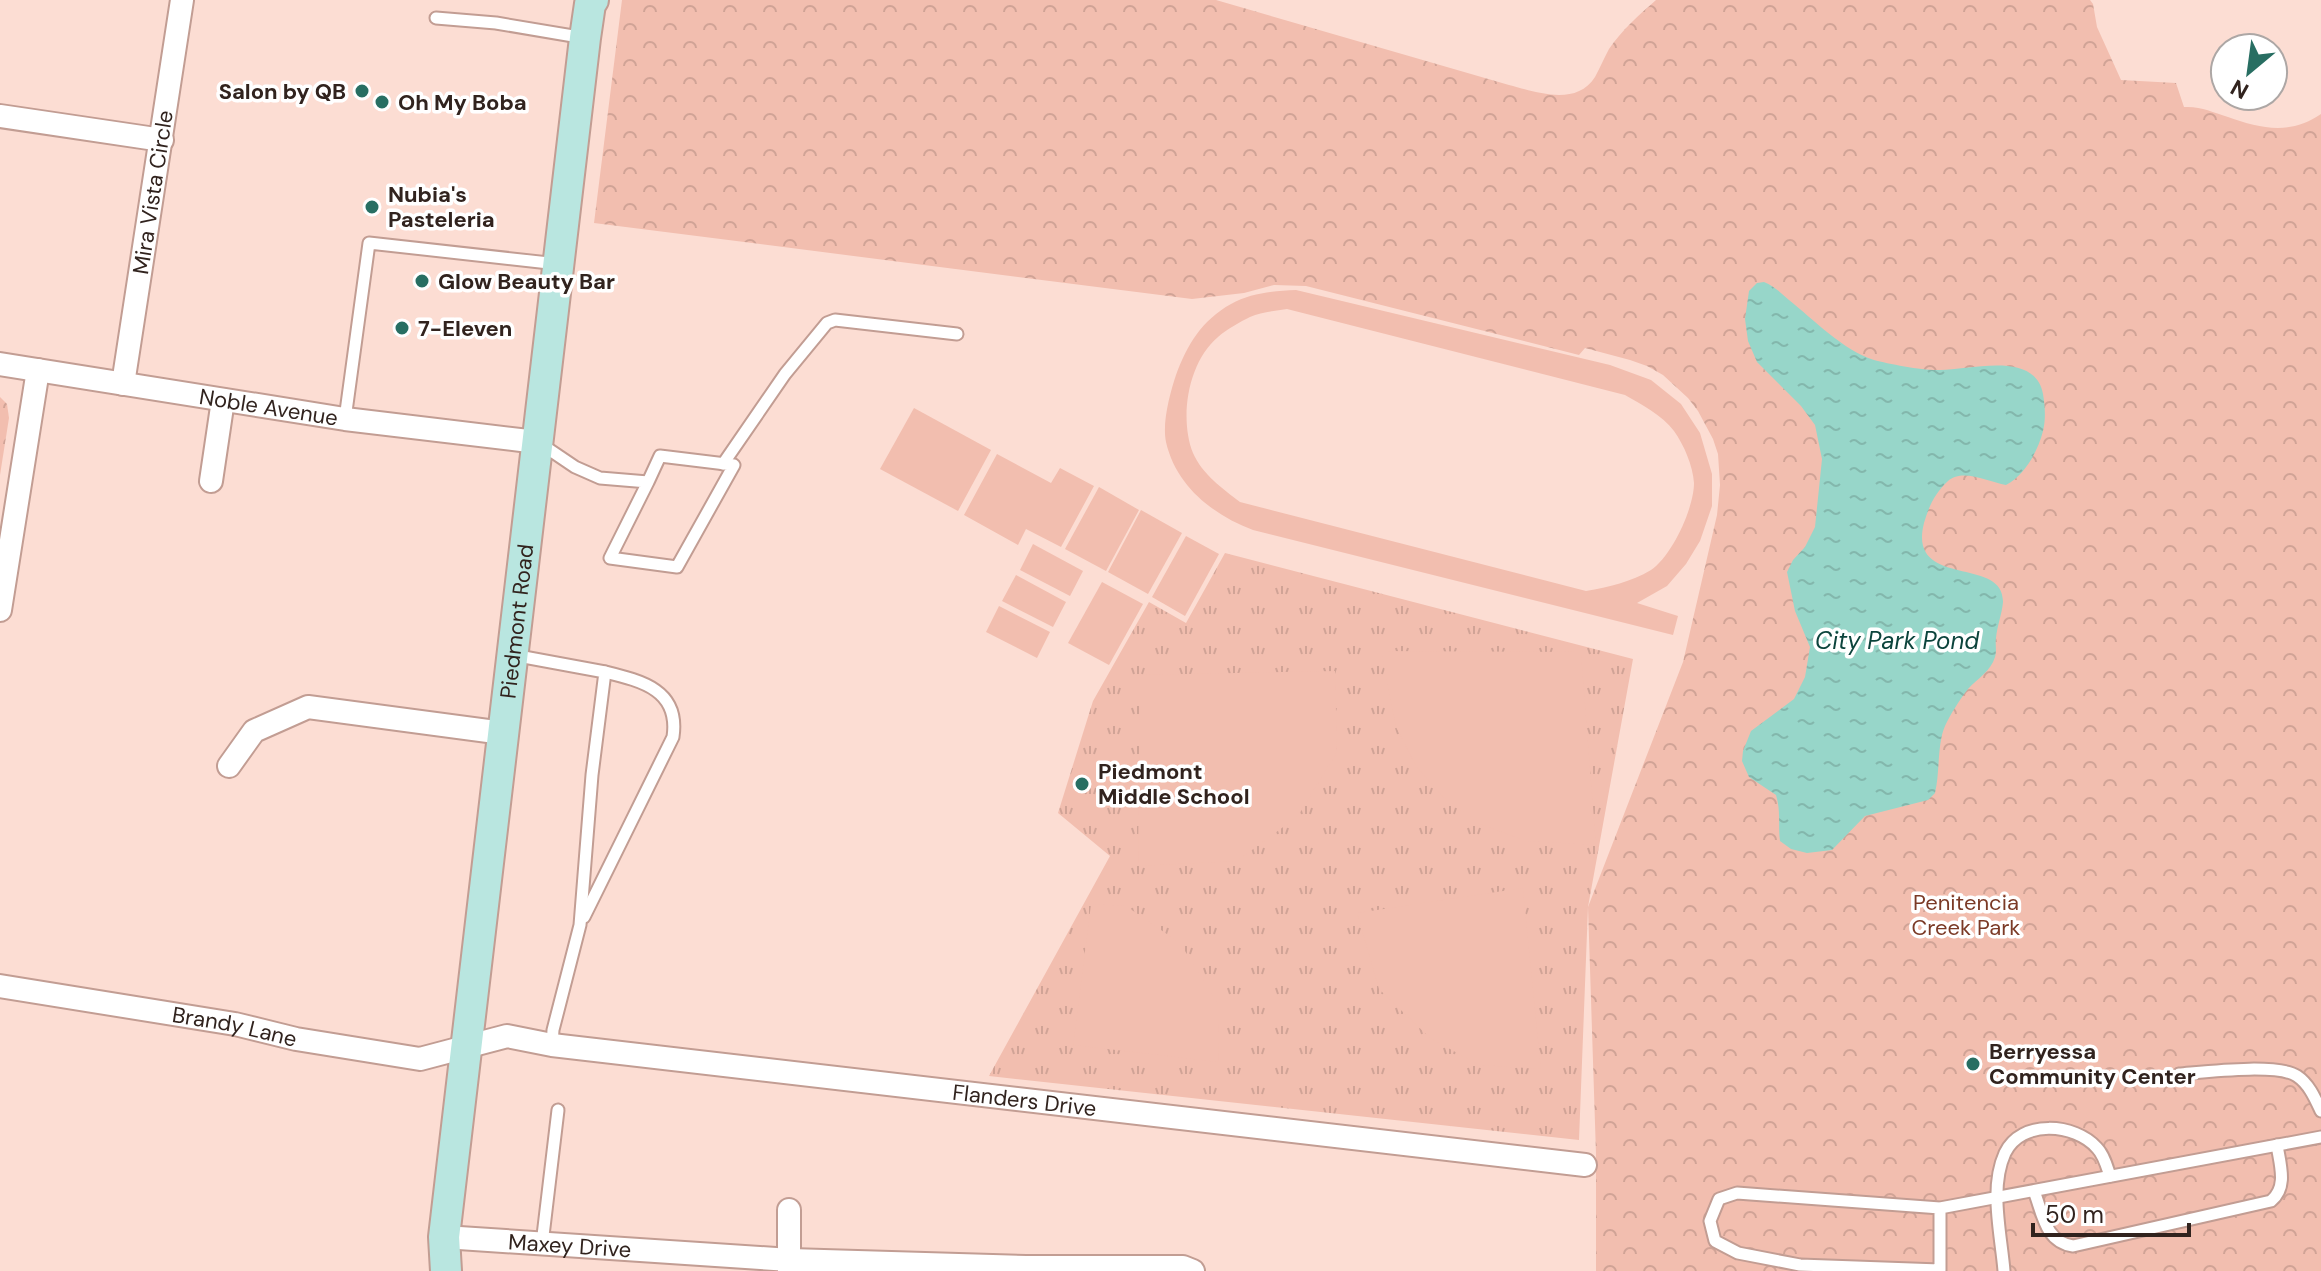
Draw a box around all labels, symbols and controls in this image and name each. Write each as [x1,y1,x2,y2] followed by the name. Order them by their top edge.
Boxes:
[2209,32,2289,112] north arrow
[2225,72,2254,106] text: N
[219,77,346,106] place label: Salon by QB
[353,82,371,100] marker: Salon by QB
[398,88,527,117] place label: Oh My Boba
[373,93,391,111] marker: Oh My Boba
[126,108,179,276] street label: Mira Vista Circle
[388,180,495,234] place label: Nubia's Pasteleria
[363,198,381,216] marker: Nubia's Pasteleria
[438,267,615,296] place label: Glow Beauty Bar
[413,272,431,290] marker: Glow Beauty Bar
[418,314,512,343] place label: 7-Eleven
[393,319,411,337] marker: 7-Eleven
[197,381,340,432] street label: Noble Avenue
[493,542,540,700] street label: Piedmont Road
[1815,625,1980,656] water label: City Park Pond
[1098,757,1250,811] place label: Piedmont Middle School
[1073,775,1091,793] marker: Piedmont Middle School
[1912,888,2020,942] park label: Penitencia Creek Park
[170,1000,300,1053] street label: Brandy Lane
[1989,1037,2196,1091] place label: Berryessa Community Center
[1964,1055,1982,1073] marker: Berryessa Community Center
[951,1077,1098,1123] street label: Flanders Drive
[2033,1187,2189,1237] scale bar
[2045,1199,2104,1230] text: 50 m
[507,1227,632,1264] street label: Maxey Drive

